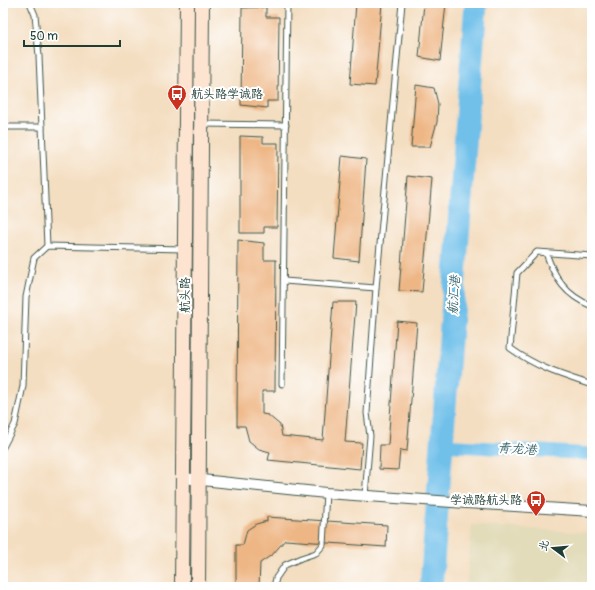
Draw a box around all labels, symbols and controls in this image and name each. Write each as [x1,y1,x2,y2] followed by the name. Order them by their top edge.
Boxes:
[24,22,120,48] scale bar
[30,29,58,44] text: 50 m
[166,83,188,111] bus stop icon: 航头路学诚路
[191,87,263,102] place label: 航头路学诚路
[445,273,463,315] water label: 航汇港
[178,277,193,313] street label: 航头路
[497,440,539,458] water label: 青龙港
[525,489,547,517] bus stop icon: 学诚路航头路
[450,493,522,508] place label: 学诚路航头路
[533,528,573,568] north arrow
[536,538,552,552] text: 北

